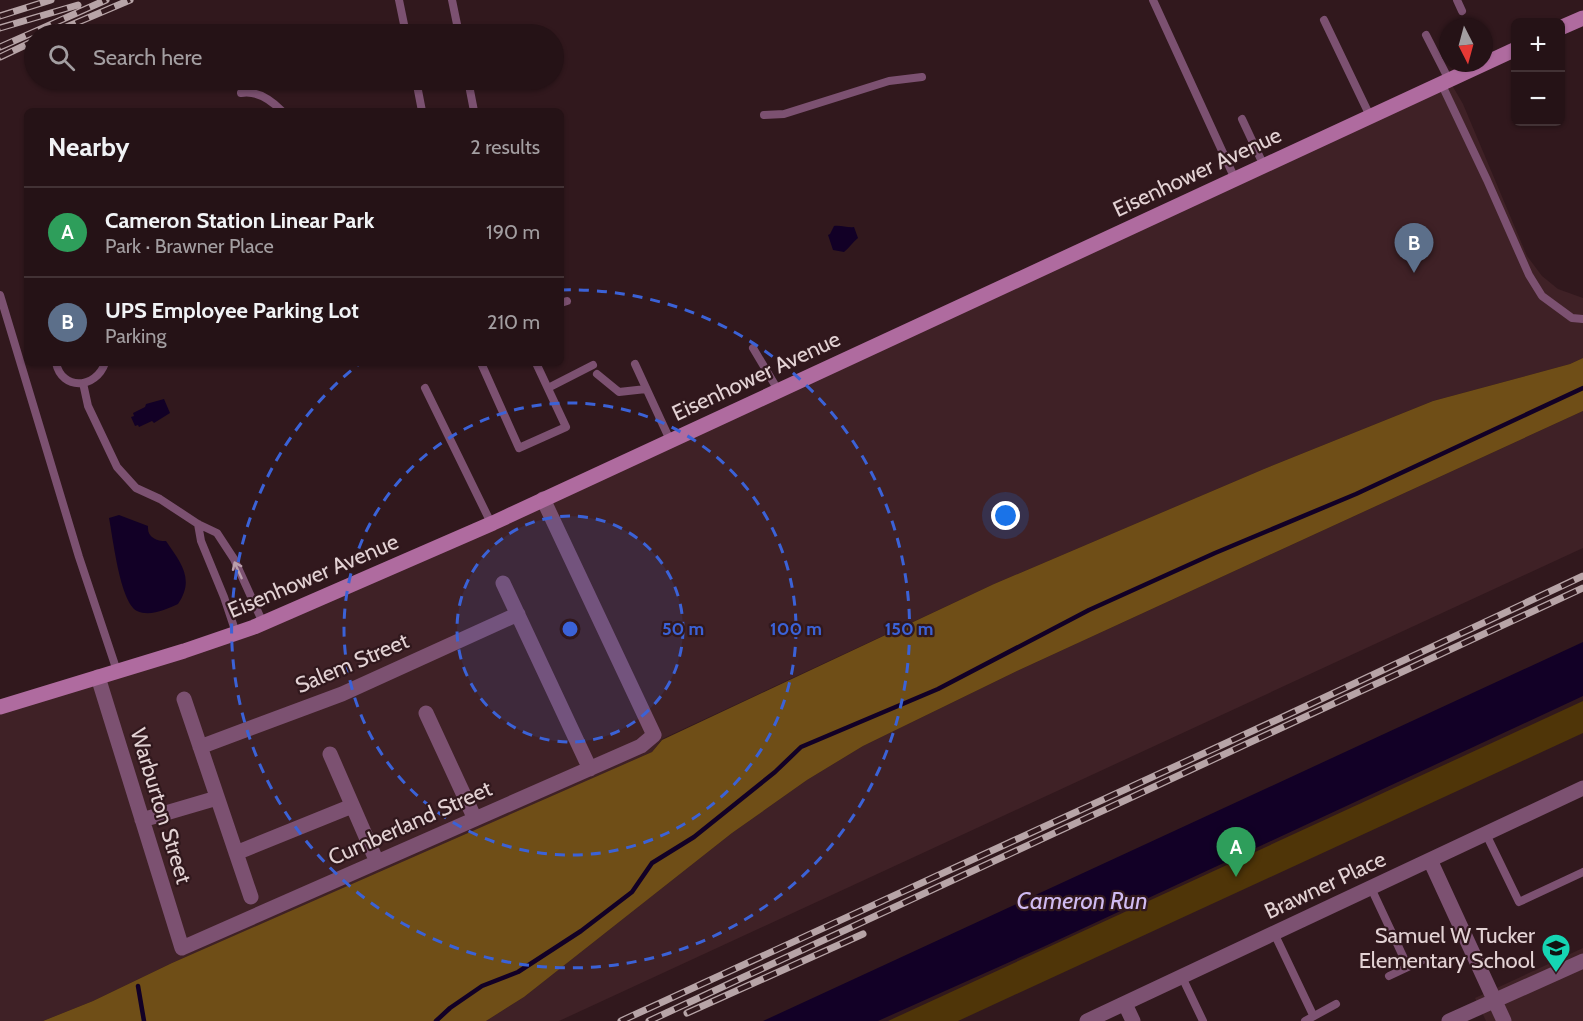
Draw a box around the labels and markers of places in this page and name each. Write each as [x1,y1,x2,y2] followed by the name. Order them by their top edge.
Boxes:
[1394,224,1434,273] pin: B
[560,619,580,639] centre of rings
[1216,828,1256,877] pin: A
[1359,922,1536,974] place label: Samuel W Tucker Elementary School
[1540,932,1572,974] school or university icon: Samuel W Tucker Elementary School

